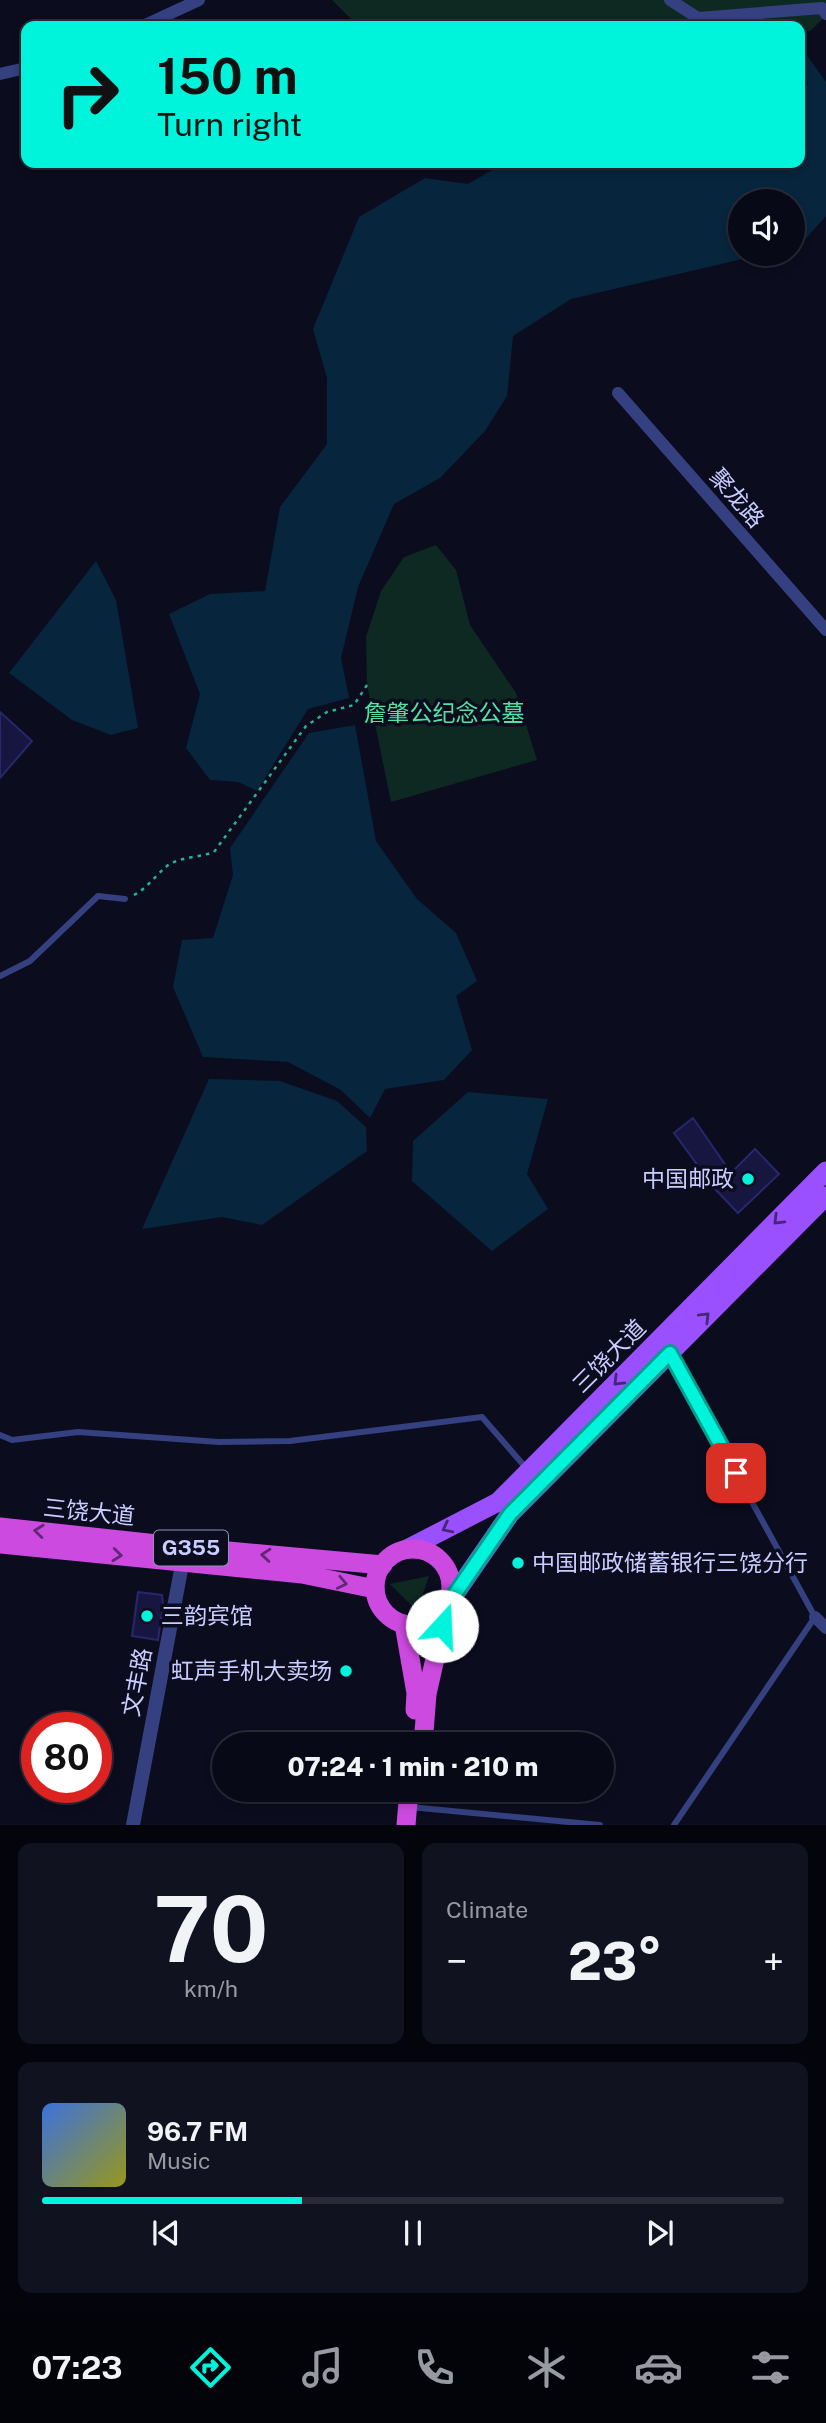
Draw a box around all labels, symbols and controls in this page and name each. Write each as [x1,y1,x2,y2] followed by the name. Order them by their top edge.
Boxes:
[157,47,298,105] text: 150 m
[42,49,133,140] icon: right
[157,106,302,143] text: Turn right
[728,189,805,266] map controls
[728,189,805,266] button: sound
[705,463,770,533] street label: 聚龙路
[364,699,525,726] park label: 詹肇公纪念公墓
[642,1165,734,1192] place label: 中国邮政
[740,1171,756,1187] marker: 中国邮政
[774,1212,786,1224] one-way arrow
[697,1313,710,1326] one-way arrow
[567,1314,651,1398] street label: 三饶大道
[613,1373,626,1386] one-way arrow
[706,1443,766,1503] pin
[717,1454,755,1492] icon: arrive
[42,1493,136,1530] street label: 三饶大道
[442,1520,454,1534] one-way arrow
[34,1524,45,1539] one-way arrow
[154,1530,228,1566] road number: G355
[112,1547,123,1562] one-way arrow
[260,1548,271,1563] one-way arrow
[532,1549,808,1576] place label: 中国邮政储蓄银行三饶分行
[510,1555,526,1571] marker: 中国邮政储蓄银行三饶分行
[336,1574,348,1589] one-way arrow
[405,1589,479,1663] position arrow
[161,1602,253,1629] place label: 三韵宾馆
[139,1608,155,1624] marker: 三韵宾馆
[117,1645,156,1718] street label: 文丰路
[171,1657,332,1684] place label: 虹声手机大卖场
[338,1663,354,1679] marker: 虹声手机大卖场
[21,1712,112,1803] speed limit sign: 80
[288,1751,538,1782] text: 07:24 · 1 min · 210 m
[154,1876,268,1982] text: 70
[446,1896,528,1923] text: Climate
[568,1931,662,1992] text: 23°
[446,1939,467,1984] text: −
[763,1939,784,1984] text: +
[184,1975,238,2002] text: km/h
[147,2116,248,2147] text: 96.7 FM
[147,2147,211,2174] text: Music
[147,2214,185,2252] icon: previous
[394,2214,432,2252] icon: pause
[641,2214,679,2252] icon: next
[186,2343,235,2392] icon: directions
[298,2343,347,2392] icon: music
[410,2343,459,2392] icon: phone
[522,2343,571,2392] icon: climate
[634,2343,683,2392] icon: car
[746,2343,795,2392] icon: filters
[32,2349,123,2386] text: 07:23

